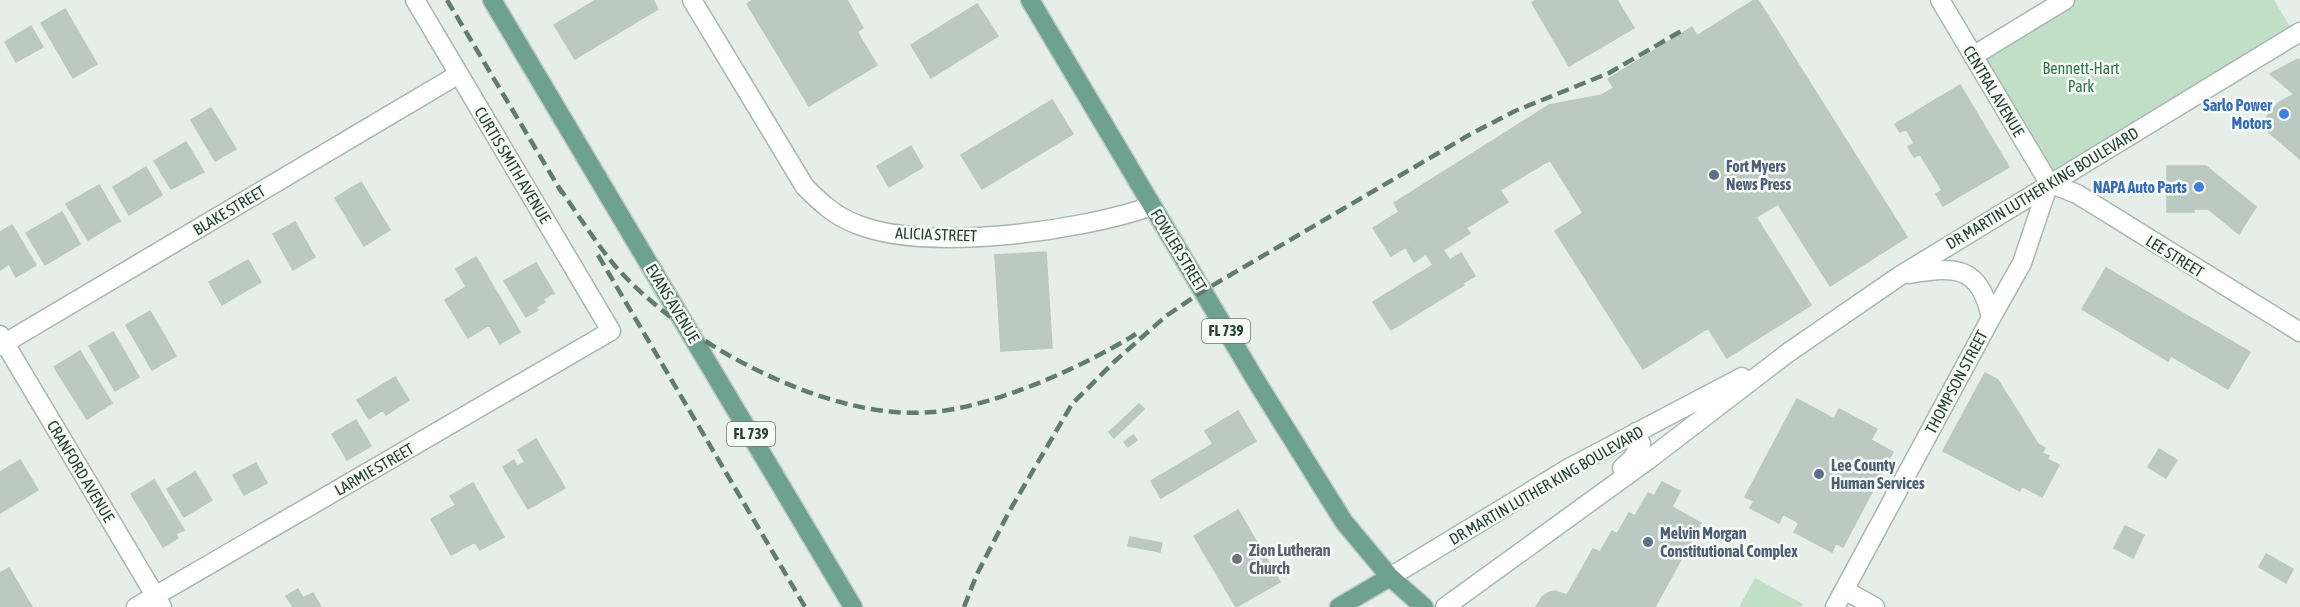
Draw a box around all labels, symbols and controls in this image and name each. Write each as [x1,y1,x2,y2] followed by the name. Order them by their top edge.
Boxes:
[1960,42,2028,140] street label: CENTRAL AVENUE
[2043,59,2120,95] park label: Bennett-Hart Park
[2203,96,2272,132] place label: Sarlo Power Motors
[471,104,555,227] street label: CURTIS SMITH AVENUE
[2277,107,2291,121] marker: Sarlo Power Motors
[1943,123,2141,253] street label: DR MARTIN LUTHER KING BOULEVARD
[1726,157,1791,193] place label: Fort Myers News Press
[1707,168,1721,182] marker: Fort Myers News Press
[2093,178,2187,196] place label: NAPA Auto Parts
[2192,180,2206,194] marker: NAPA Auto Parts
[190,181,268,239] street label: BLAKE STREET
[1147,206,1211,294] street label: FOWLER STREET
[895,224,977,244] street label: ALICIA STREET
[2143,231,2207,281] street label: LEE STREET
[643,260,704,346] street label: EVANS AVENUE
[1202,319,1250,343] road number: FL 739
[1921,327,1991,437] street label: THOMPSON STREET
[44,417,119,525] street label: CRANFORD AVENUE
[727,422,775,446] road number: FL 739
[1446,422,1646,548] street label: DR MARTIN LUTHER KING BOULEVARD
[331,439,417,499] street label: LARMIE STREET
[1831,456,1925,492] place label: Lee County Human Services
[1812,467,1826,481] marker: Lee County Human Services
[1660,524,1798,560] place label: Melvin Morgan Constitutional Complex
[1641,535,1655,549] marker: Melvin Morgan Constitutional Complex
[1249,541,1331,577] place label: Zion Lutheran Church
[1230,552,1244,566] marker: Zion Lutheran Church

